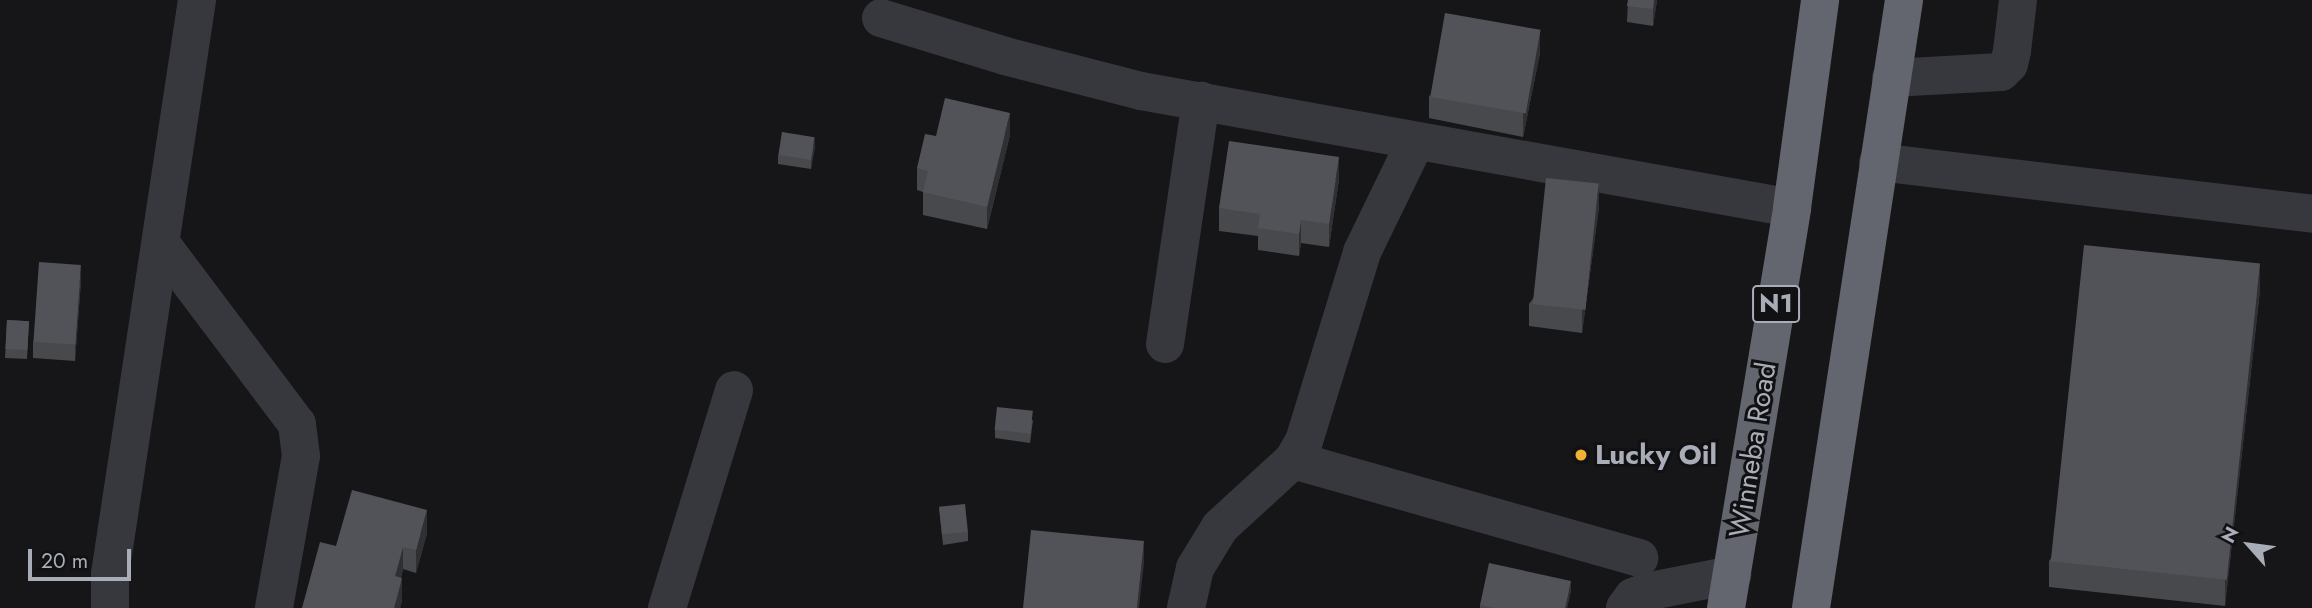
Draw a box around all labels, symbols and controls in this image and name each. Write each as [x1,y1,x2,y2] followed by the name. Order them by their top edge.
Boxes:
[1752,282,1800,326] road number: N1
[1723,360,1783,540] street label: Winneba Road
[1595,438,1717,472] place label: Lucky Oil
[1573,447,1589,463] marker: Lucky Oil
[2214,510,2284,580] north arrow
[2215,522,2245,548] text: N
[32,534,135,578] scale bar
[41,546,88,576] text: 20 m

